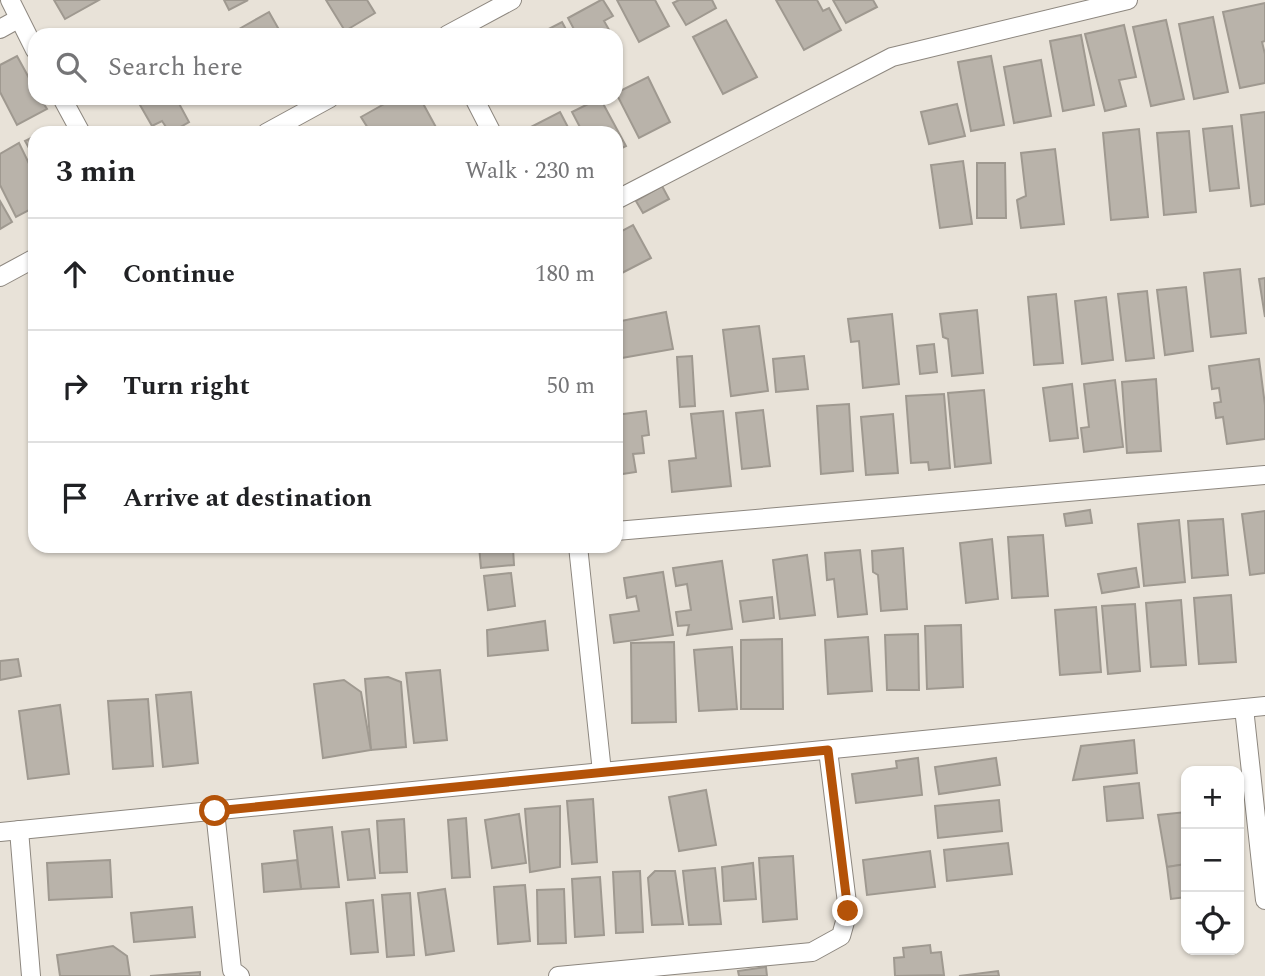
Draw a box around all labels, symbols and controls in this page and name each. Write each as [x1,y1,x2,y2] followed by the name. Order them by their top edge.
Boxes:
[28,28,623,105] search box
[108,47,243,87] text: Search here
[52,48,90,86] icon: search
[56,149,136,195] text: 3 min
[465,154,595,189] text: Walk · 230 m
[123,254,235,294] text: Continue
[56,255,94,293] icon: ahead
[535,257,595,292] text: 180 m
[123,366,250,406] text: Turn right
[56,367,94,405] icon: right
[546,369,595,404] text: 50 m
[123,478,372,518] text: Arrive at destination
[56,479,94,517] icon: arrive
[1181,766,1244,955] map controls
[1181,766,1244,829] button: +
[199,795,230,826] route start
[1181,829,1244,892] button: −
[1181,892,1244,955] button: locate
[832,895,863,926] route end

